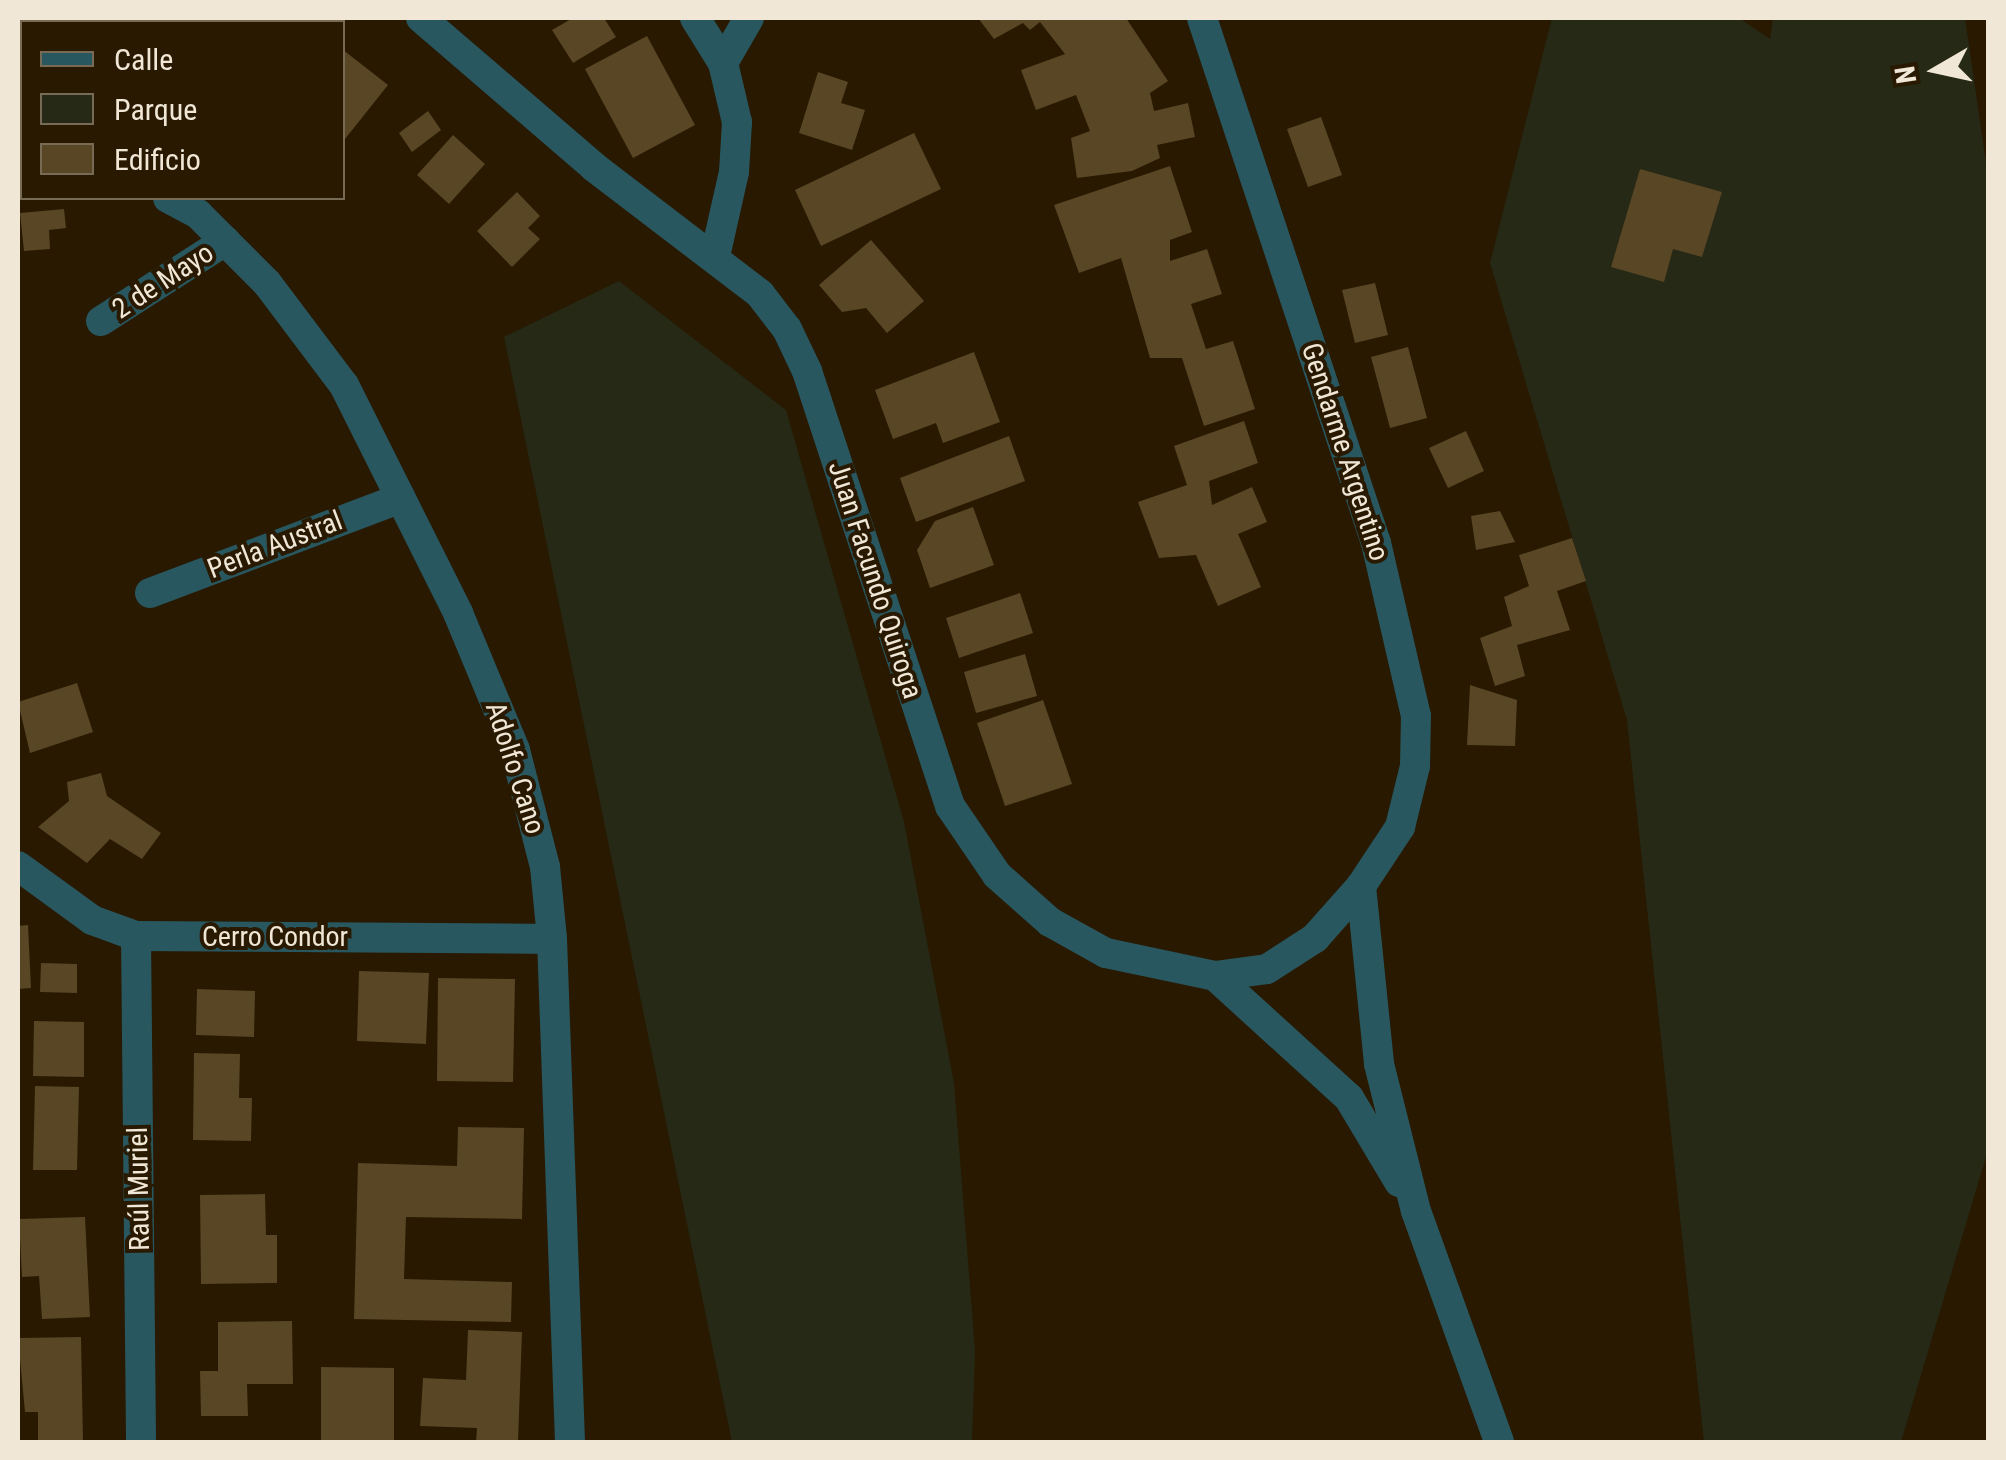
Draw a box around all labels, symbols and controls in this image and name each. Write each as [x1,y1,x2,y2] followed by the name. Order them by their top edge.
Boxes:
[20,20,345,200] legend
[1886,20,1986,120] north arrow
[114,42,173,77] text: Calle
[1888,64,1924,86] text: N
[114,92,197,127] text: Parque
[114,142,201,177] text: Edificio
[106,236,220,326] street label: 2 de Mayo
[1294,339,1396,565] street label: Gendarme Argentino
[821,457,929,703] street label: Juan Facundo Quiroga
[203,504,347,586] street label: Perla Austral
[478,698,552,838] street label: Adolfo Cano
[202,920,348,954] street label: Cerro Condor
[121,1127,157,1251] street label: Raúl Muriel

